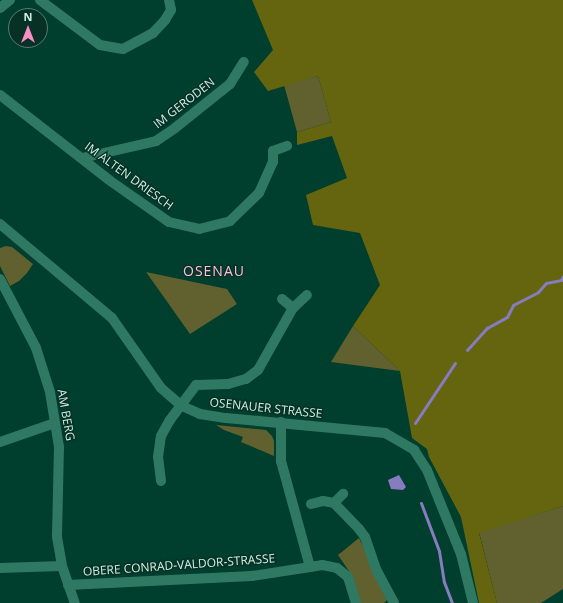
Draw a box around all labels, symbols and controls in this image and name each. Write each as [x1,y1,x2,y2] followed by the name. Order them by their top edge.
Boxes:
[8,8,48,48] north arrow
[24,9,32,24] text: N
[150,75,218,131] street label: IM GERODEN
[82,139,176,213] street label: IM ALTEN DRIESCH
[183,263,245,279] district label: OSENAU
[54,388,78,442] street label: AM BERG
[209,395,323,421] street label: OSENAUER STRASSE
[82,551,276,579] street label: OBERE CONRAD-VALDOR-STRASSE

